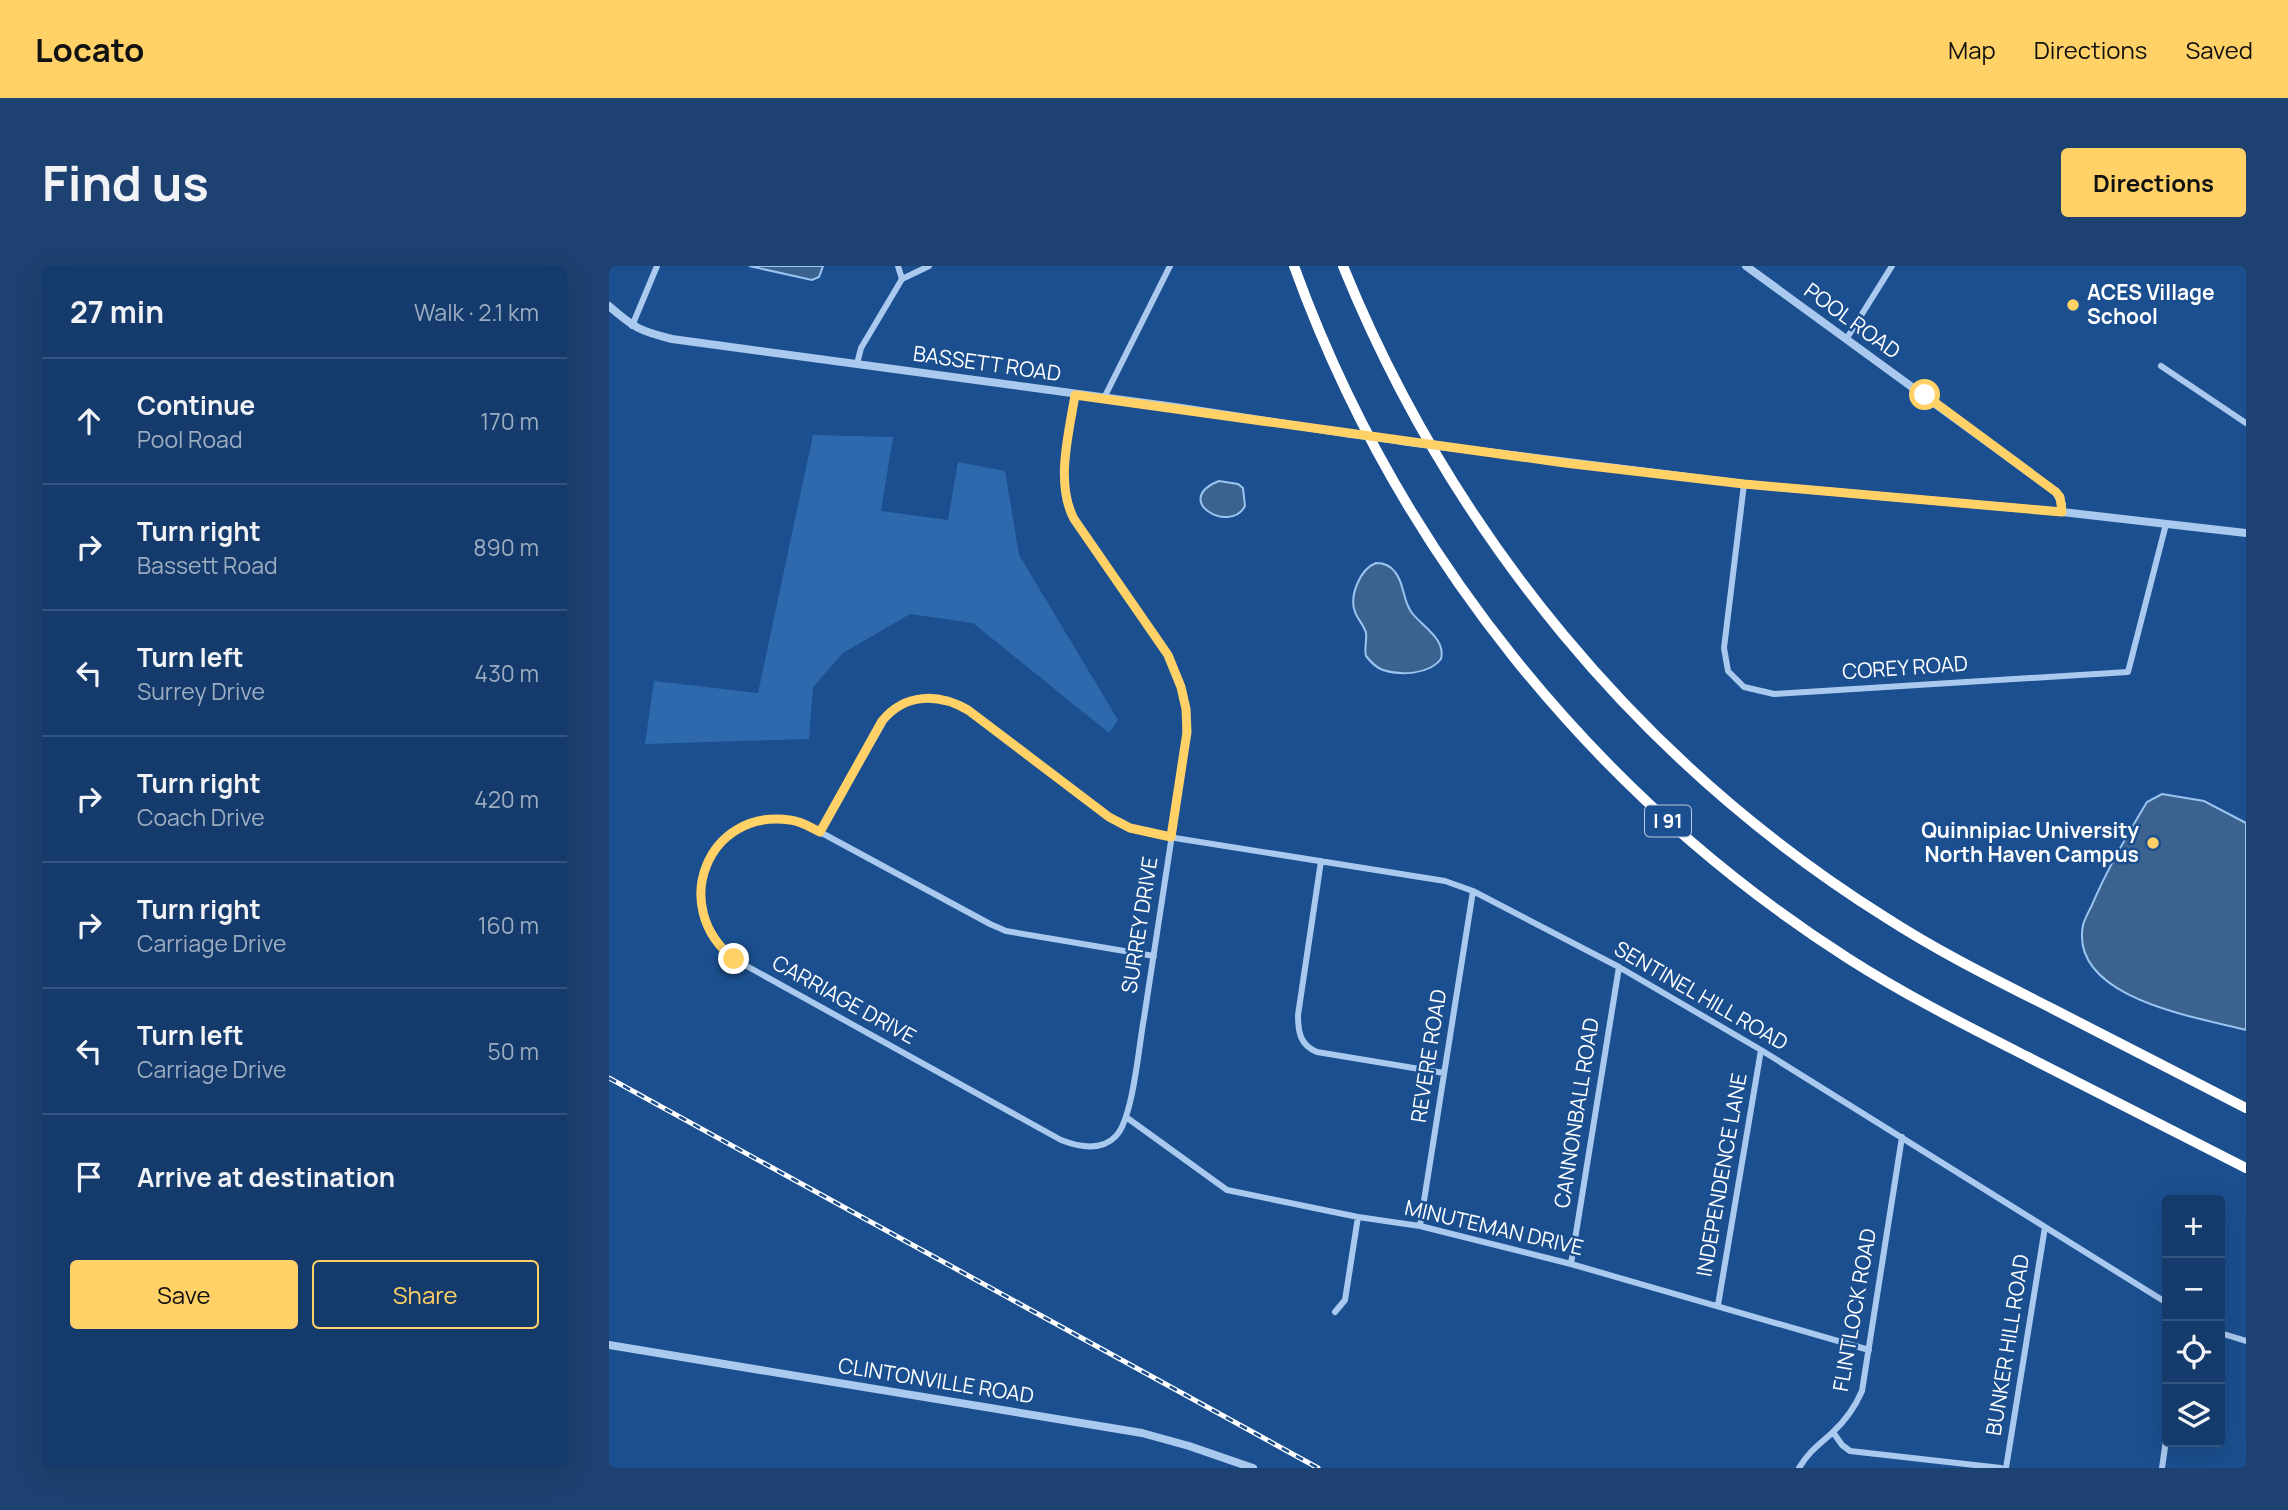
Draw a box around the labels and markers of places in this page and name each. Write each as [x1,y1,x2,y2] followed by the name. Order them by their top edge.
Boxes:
[2087,278,2215,330] place label: ACES Village School
[2065,297,2081,313] marker: ACES Village School
[1921,816,2139,868] place label: Quinnipiac University North Haven Campus
[2145,835,2161,851] marker: Quinnipiac University North Haven Campus

